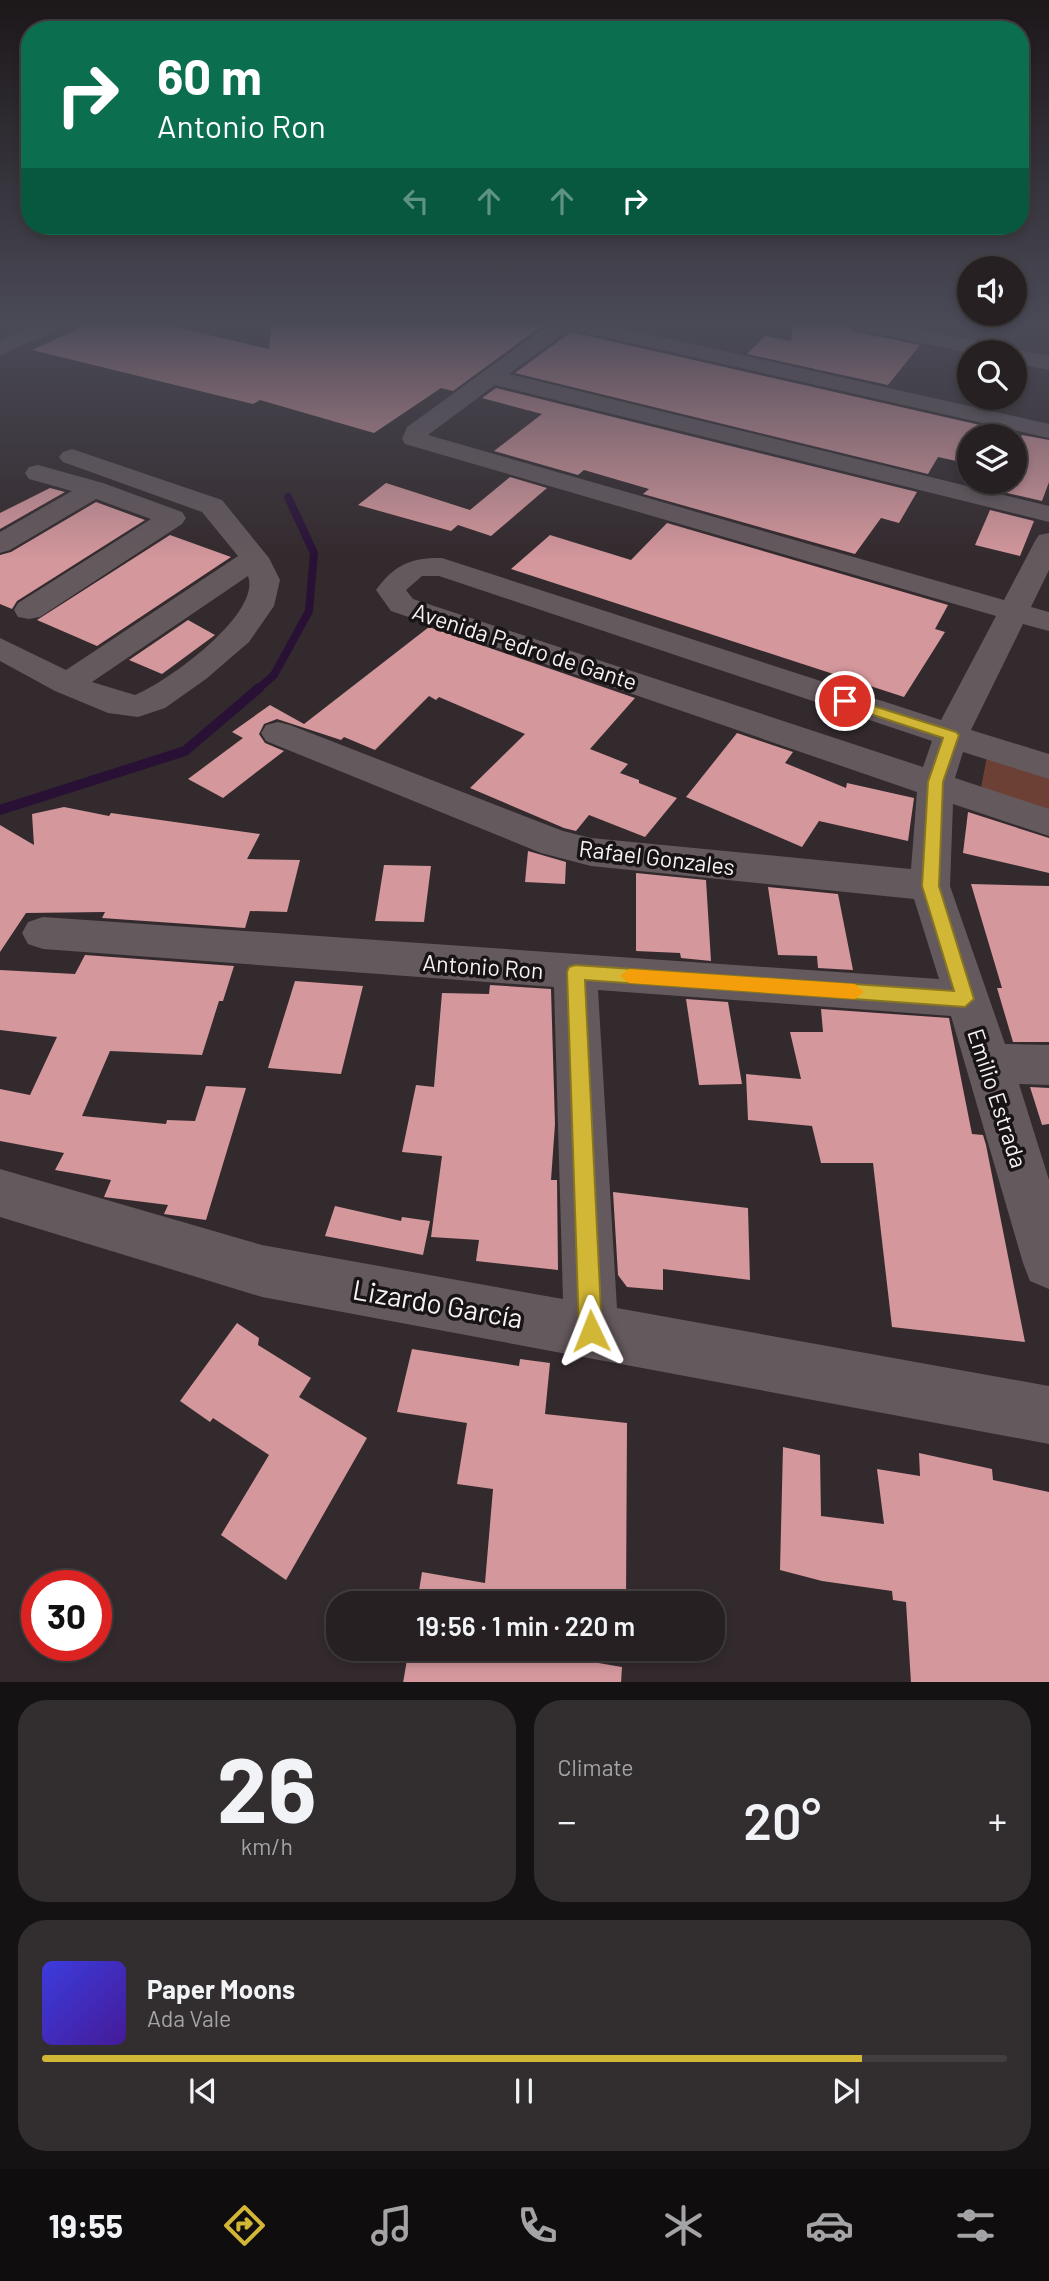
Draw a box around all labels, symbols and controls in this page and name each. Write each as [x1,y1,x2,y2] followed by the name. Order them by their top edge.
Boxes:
[157,46,262,105] text: 60 m
[42,49,133,140] icon: right
[157,106,326,144] text: Antonio Ron
[397,182,435,220] icon: left
[470,182,508,220] icon: ahead
[543,182,581,220] icon: ahead
[616,182,654,220] icon: right
[957,256,1027,494] map controls
[957,256,1027,326] button: sound
[957,340,1027,410] button: search
[957,424,1027,494] button: layers
[409,596,641,696] street label: Avenida Pedro de Gante
[815,671,875,731] pin
[826,682,864,720] icon: arrive
[577,834,737,880] street label: Rafael Gonzales
[422,948,544,984] street label: Antonio Ron
[962,1025,1034,1171] street label: Emilio Estrada
[350,1271,526,1335] street label: Lizardo García
[554,1294,628,1368] position arrow
[21,1570,112,1661] speed limit sign: 30
[416,1610,635,1641] text: 19:56 · 1 min · 220 m
[217,1732,317,1841] text: 26
[558,1753,634,1781] text: Climate
[743,1788,821,1850] text: 20°
[558,1797,577,1843] text: −
[988,1797,1007,1843] text: +
[241,1832,293,1860] text: km/h
[147,1973,295,2004] text: Paper Moons
[147,2004,231,2032] text: Ada Vale
[184,2072,222,2110] icon: previous
[505,2072,543,2110] icon: pause
[827,2072,865,2110] icon: next
[220,2201,269,2250] icon: directions
[367,2201,416,2250] icon: music
[513,2201,562,2250] icon: phone
[659,2201,708,2250] icon: climate
[805,2201,854,2250] icon: car
[951,2201,1000,2250] icon: filters
[49,2206,123,2244] text: 19:55

